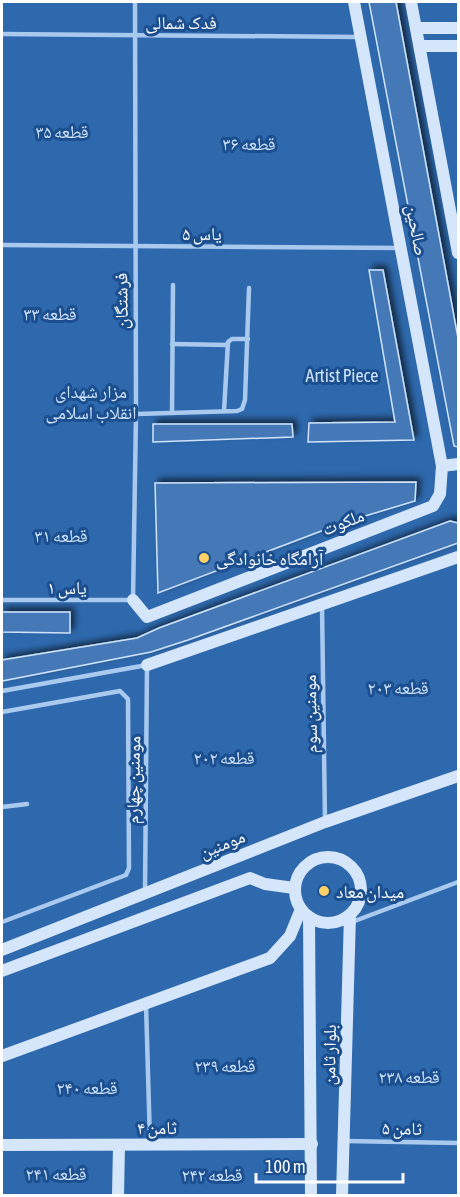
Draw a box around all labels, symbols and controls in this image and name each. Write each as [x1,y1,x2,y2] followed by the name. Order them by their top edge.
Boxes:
[145,12,217,34] street label: فدک شمالی
[35,121,89,142] park label: قطعه ۳۵
[222,133,276,154] park label: قطعه ۳۶
[401,203,432,257] street label: صالحین
[182,223,222,245] street label: یاس ۵
[110,273,133,329] street label: فرشتگان
[23,303,77,324] park label: قطعه ۳۳
[306,365,378,386] park label: Artist Piece
[45,381,137,424] park label: مزار شهدای انقلاب اسلامی
[319,504,367,540] street label: ملکوت
[34,525,88,546] park label: قطعه ۳۱
[216,548,324,570] place label: آرامگاه خانوادگی
[197,551,211,565] marker: آرامگاه خانوادگی
[47,577,87,599] street label: یاس ۱
[299,674,323,754] street label: مومنین سوم
[367,677,429,698] park label: قطعه ۲۰۳
[122,736,146,824] street label: مومنین چهارم
[193,747,255,768] park label: قطعه ۲۰۲
[196,825,248,863] street label: مومنین
[336,881,404,903] place label: میدان معاد
[317,884,331,898] marker: میدان معاد
[318,1024,341,1086] street label: بلوار ثامن
[194,1055,256,1076] park label: قطعه ۲۳۹
[378,1066,440,1087] park label: قطعه ۲۳۸
[56,1077,118,1098] park label: قطعه ۲۴۰
[137,1117,177,1139] street label: ثامن ۴
[382,1117,422,1140] street label: ثامن ۵
[256,1146,403,1184] scale bar
[265,1156,306,1177] text: 100 m
[25,1163,87,1184] park label: قطعه ۲۴۱
[181,1164,243,1185] park label: قطعه ۲۴۲

